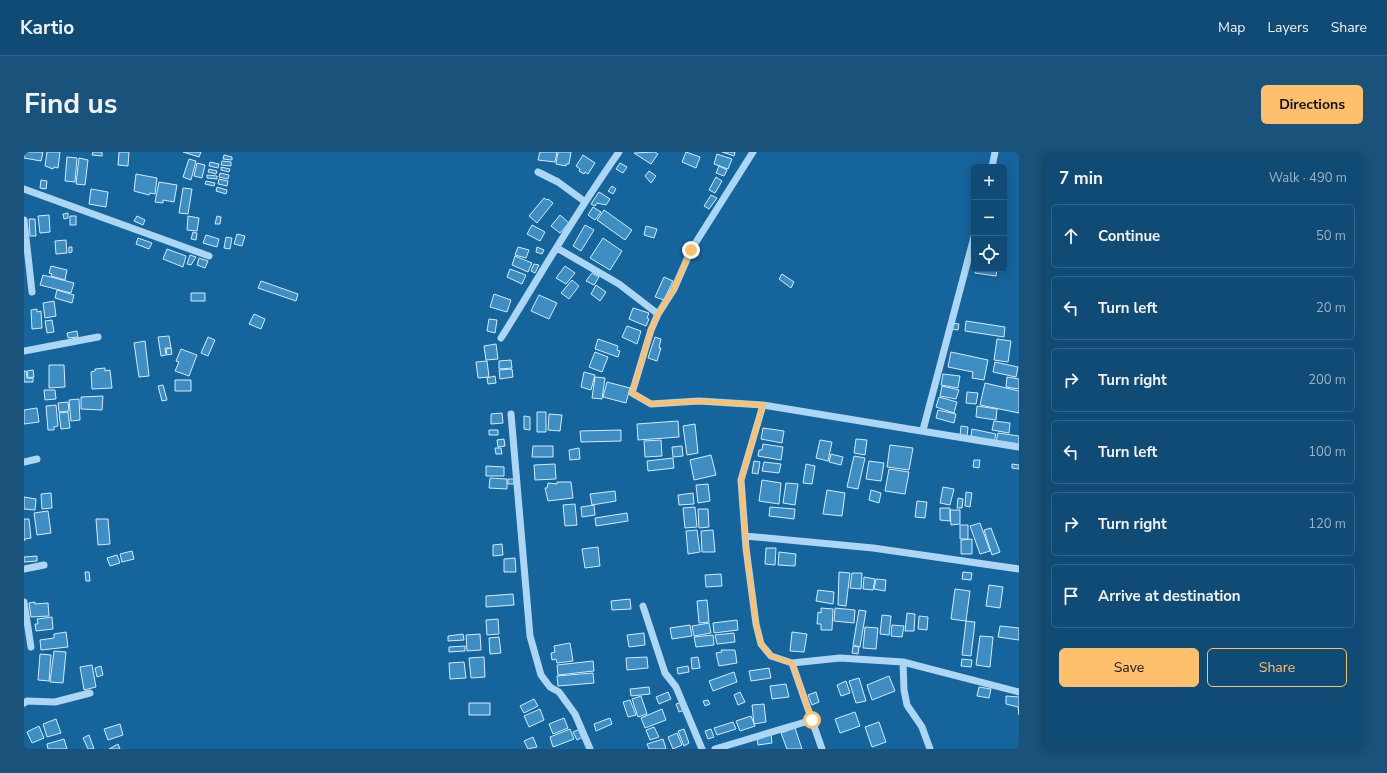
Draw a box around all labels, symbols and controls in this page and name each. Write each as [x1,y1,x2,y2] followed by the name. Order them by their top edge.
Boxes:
[20,15,74,41] text: Kartio
[1218,18,1245,37] text: Map
[1267,18,1309,37] text: Layers
[1331,18,1367,37] text: Share
[24,85,118,123] text: Find us
[1261,85,1363,124] button: Directions
[971,164,1007,272] map controls
[971,164,1007,200] button: +
[1059,167,1103,190] text: 7 min
[1269,169,1347,187] text: Walk · 490 m
[971,200,1007,236] button: −
[1060,225,1082,247] icon: ahead
[1098,226,1160,246] text: Continue
[1316,227,1346,245] text: 50 m
[971,236,1007,272] button: locate
[682,241,700,259] route end
[1060,297,1082,319] icon: left
[1098,298,1157,318] text: Turn left
[1316,299,1346,317] text: 20 m
[1060,369,1082,391] icon: right
[1098,370,1167,390] text: Turn right
[1308,371,1346,389] text: 200 m
[1060,441,1082,463] icon: left
[1098,442,1157,462] text: Turn left
[1308,443,1346,461] text: 100 m
[1060,513,1082,535] icon: right
[1098,514,1167,534] text: Turn right
[1308,515,1346,533] text: 120 m
[1060,585,1082,607] icon: arrive
[1098,586,1241,606] text: Arrive at destination
[1059,648,1199,687] button: Save
[1207,648,1347,687] button: Share
[803,711,821,729] route start

